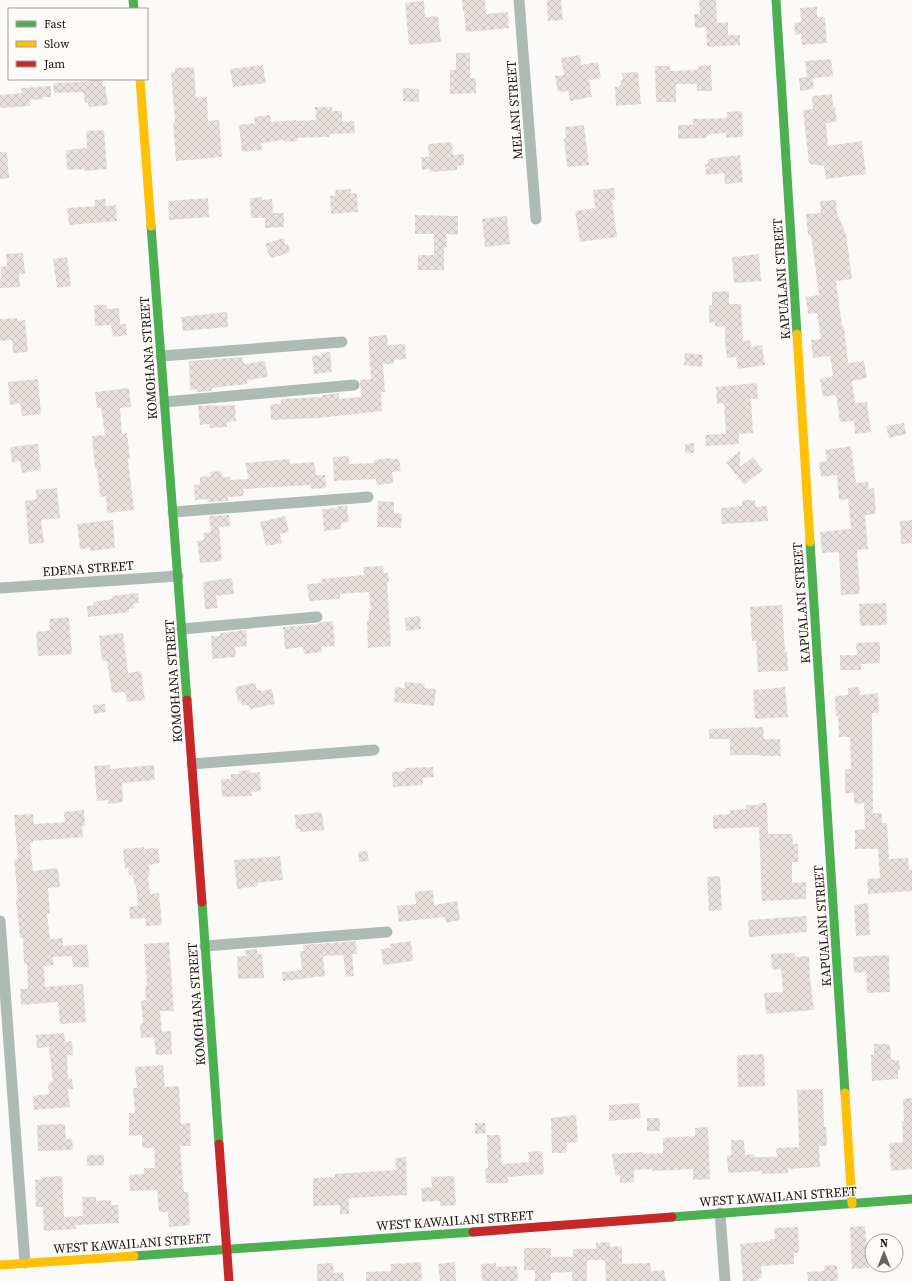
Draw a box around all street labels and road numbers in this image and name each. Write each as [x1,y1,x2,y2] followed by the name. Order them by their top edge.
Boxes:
[503,60,526,160] street label: MELANI STREET
[769,218,794,340] street label: KAPUALANI STREET
[136,296,161,420] street label: KOMOHANA STREET
[789,542,814,664] street label: KAPUALANI STREET
[42,557,134,580] street label: EDENA STREET
[161,619,186,743] street label: KOMOHANA STREET
[810,865,835,987] street label: KAPUALANI STREET
[184,942,209,1066] street label: KOMOHANA STREET
[699,1183,858,1210] street label: WEST KAWAILANI STREET
[376,1207,535,1234] street label: WEST KAWAILANI STREET
[53,1230,212,1257] street label: WEST KAWAILANI STREET

